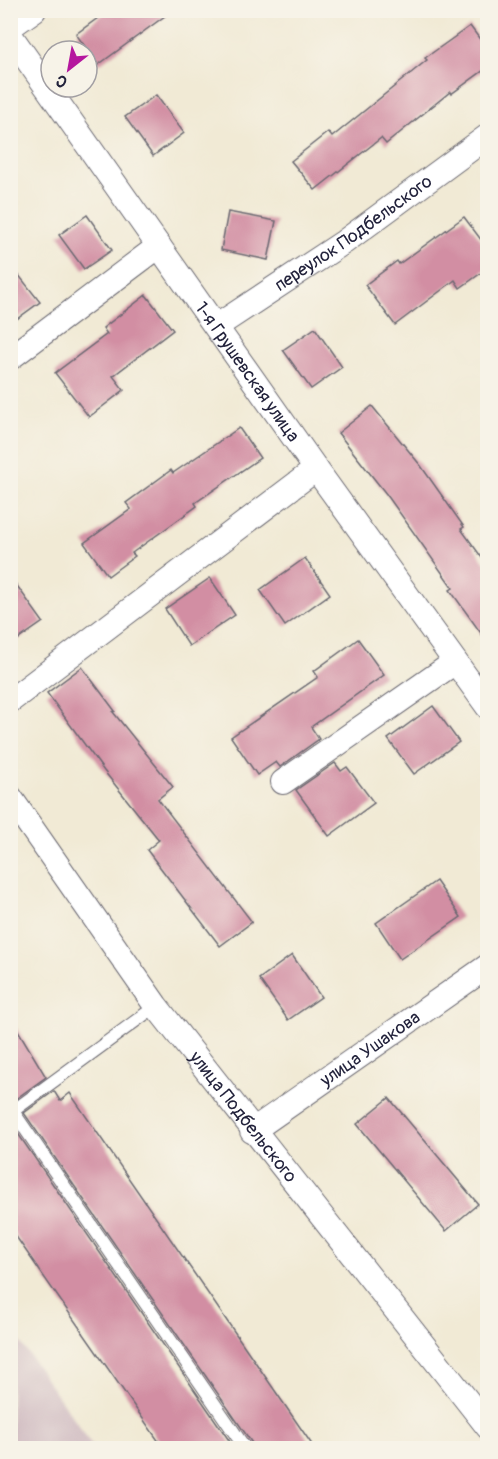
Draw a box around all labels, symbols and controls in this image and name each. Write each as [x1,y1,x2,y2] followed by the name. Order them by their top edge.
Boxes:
[39,39,99,99] north arrow
[52,70,71,92] text: С
[270,169,437,296] street label: переулок Подбельского
[190,297,305,446] street label: 1-я Грушевская улица
[315,1006,425,1092] street label: улица Ушакова
[184,1046,302,1187] street label: улица Подбельского

